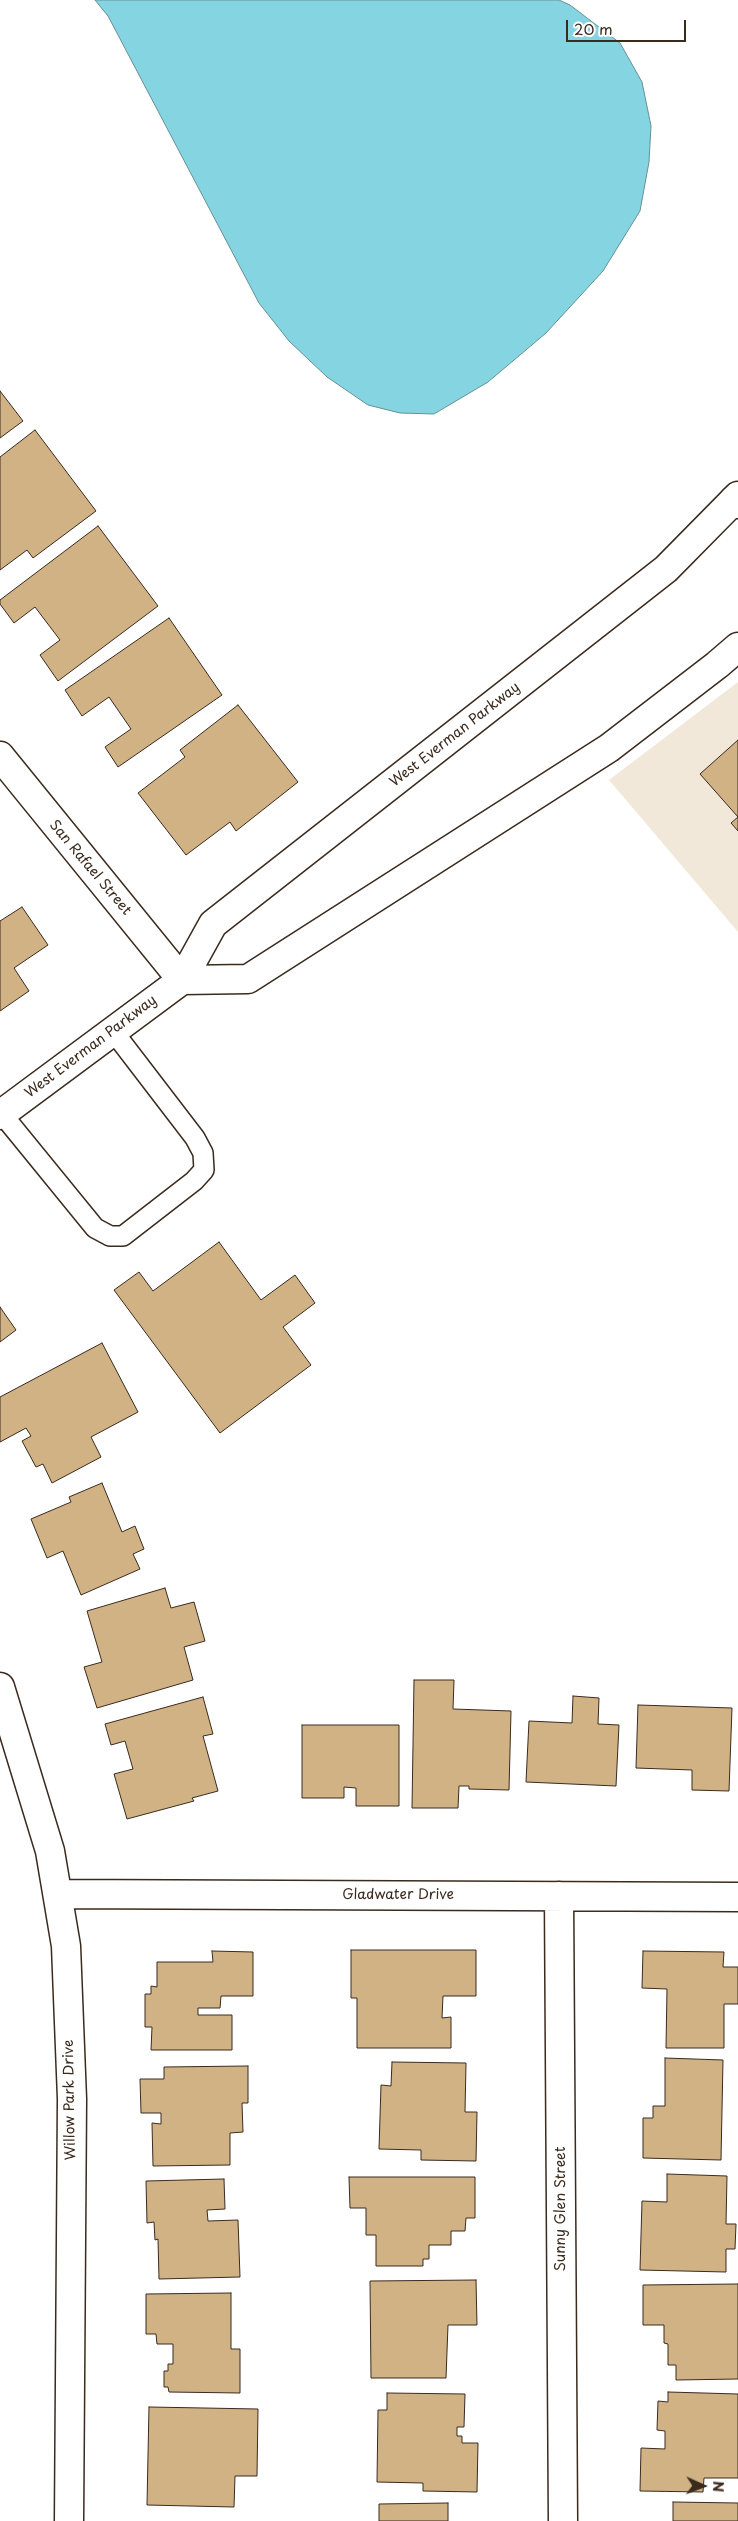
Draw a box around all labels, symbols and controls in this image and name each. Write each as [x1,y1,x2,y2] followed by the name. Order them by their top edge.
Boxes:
[568,10,688,42] scale bar
[574,17,613,40] text: 20 m
[387,679,523,791] street label: West Everman Parkway
[46,817,134,919] street label: San Rafael Street
[22,992,160,1102] street label: West Everman Parkway
[342,1887,454,1903] street label: Gladwater Drive
[61,2040,79,2160] street label: Willow Park Drive
[553,2146,569,2272] street label: Sunny Glen Street
[678,2461,728,2511] north arrow
[708,2481,729,2492] text: N

